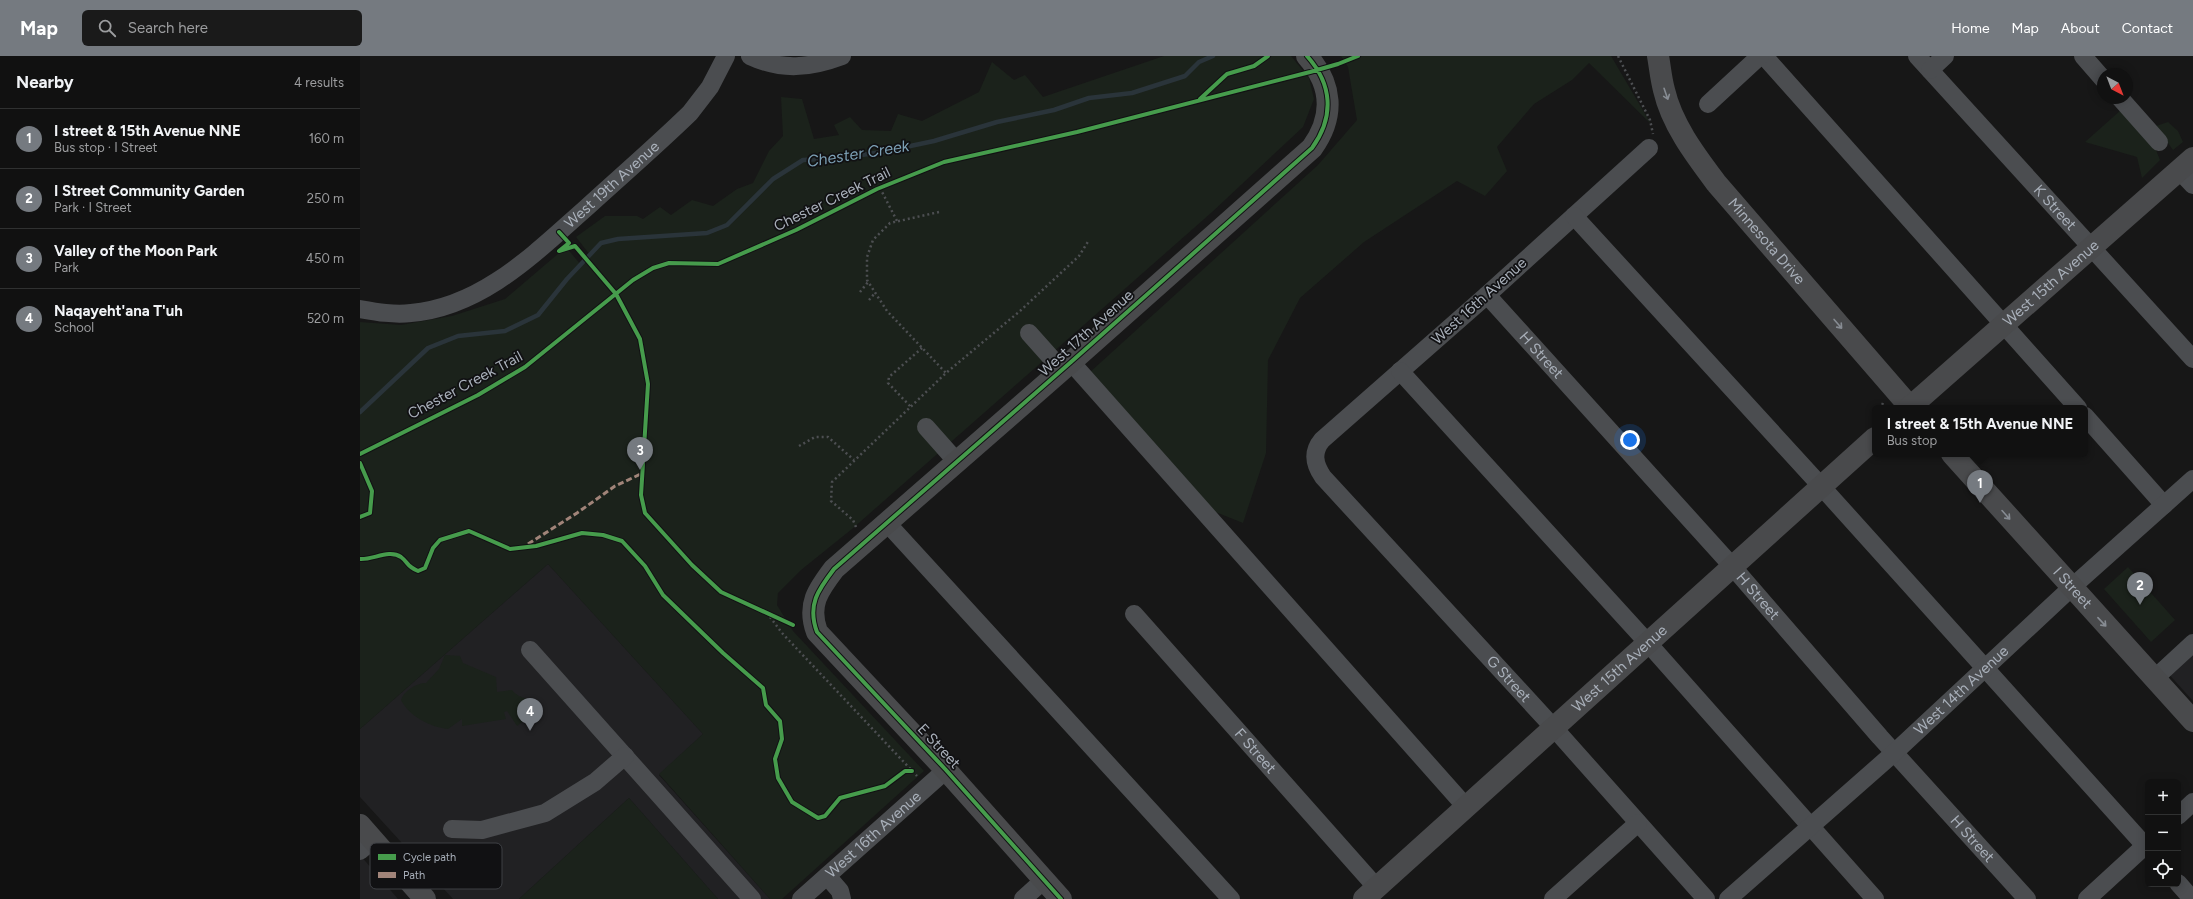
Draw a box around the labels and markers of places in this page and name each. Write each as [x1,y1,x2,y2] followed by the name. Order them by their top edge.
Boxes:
[627,437,653,470] pin: 3
[1967,470,1993,503] pin: 1
[2127,572,2153,605] pin: 2
[517,698,543,731] pin: 4

